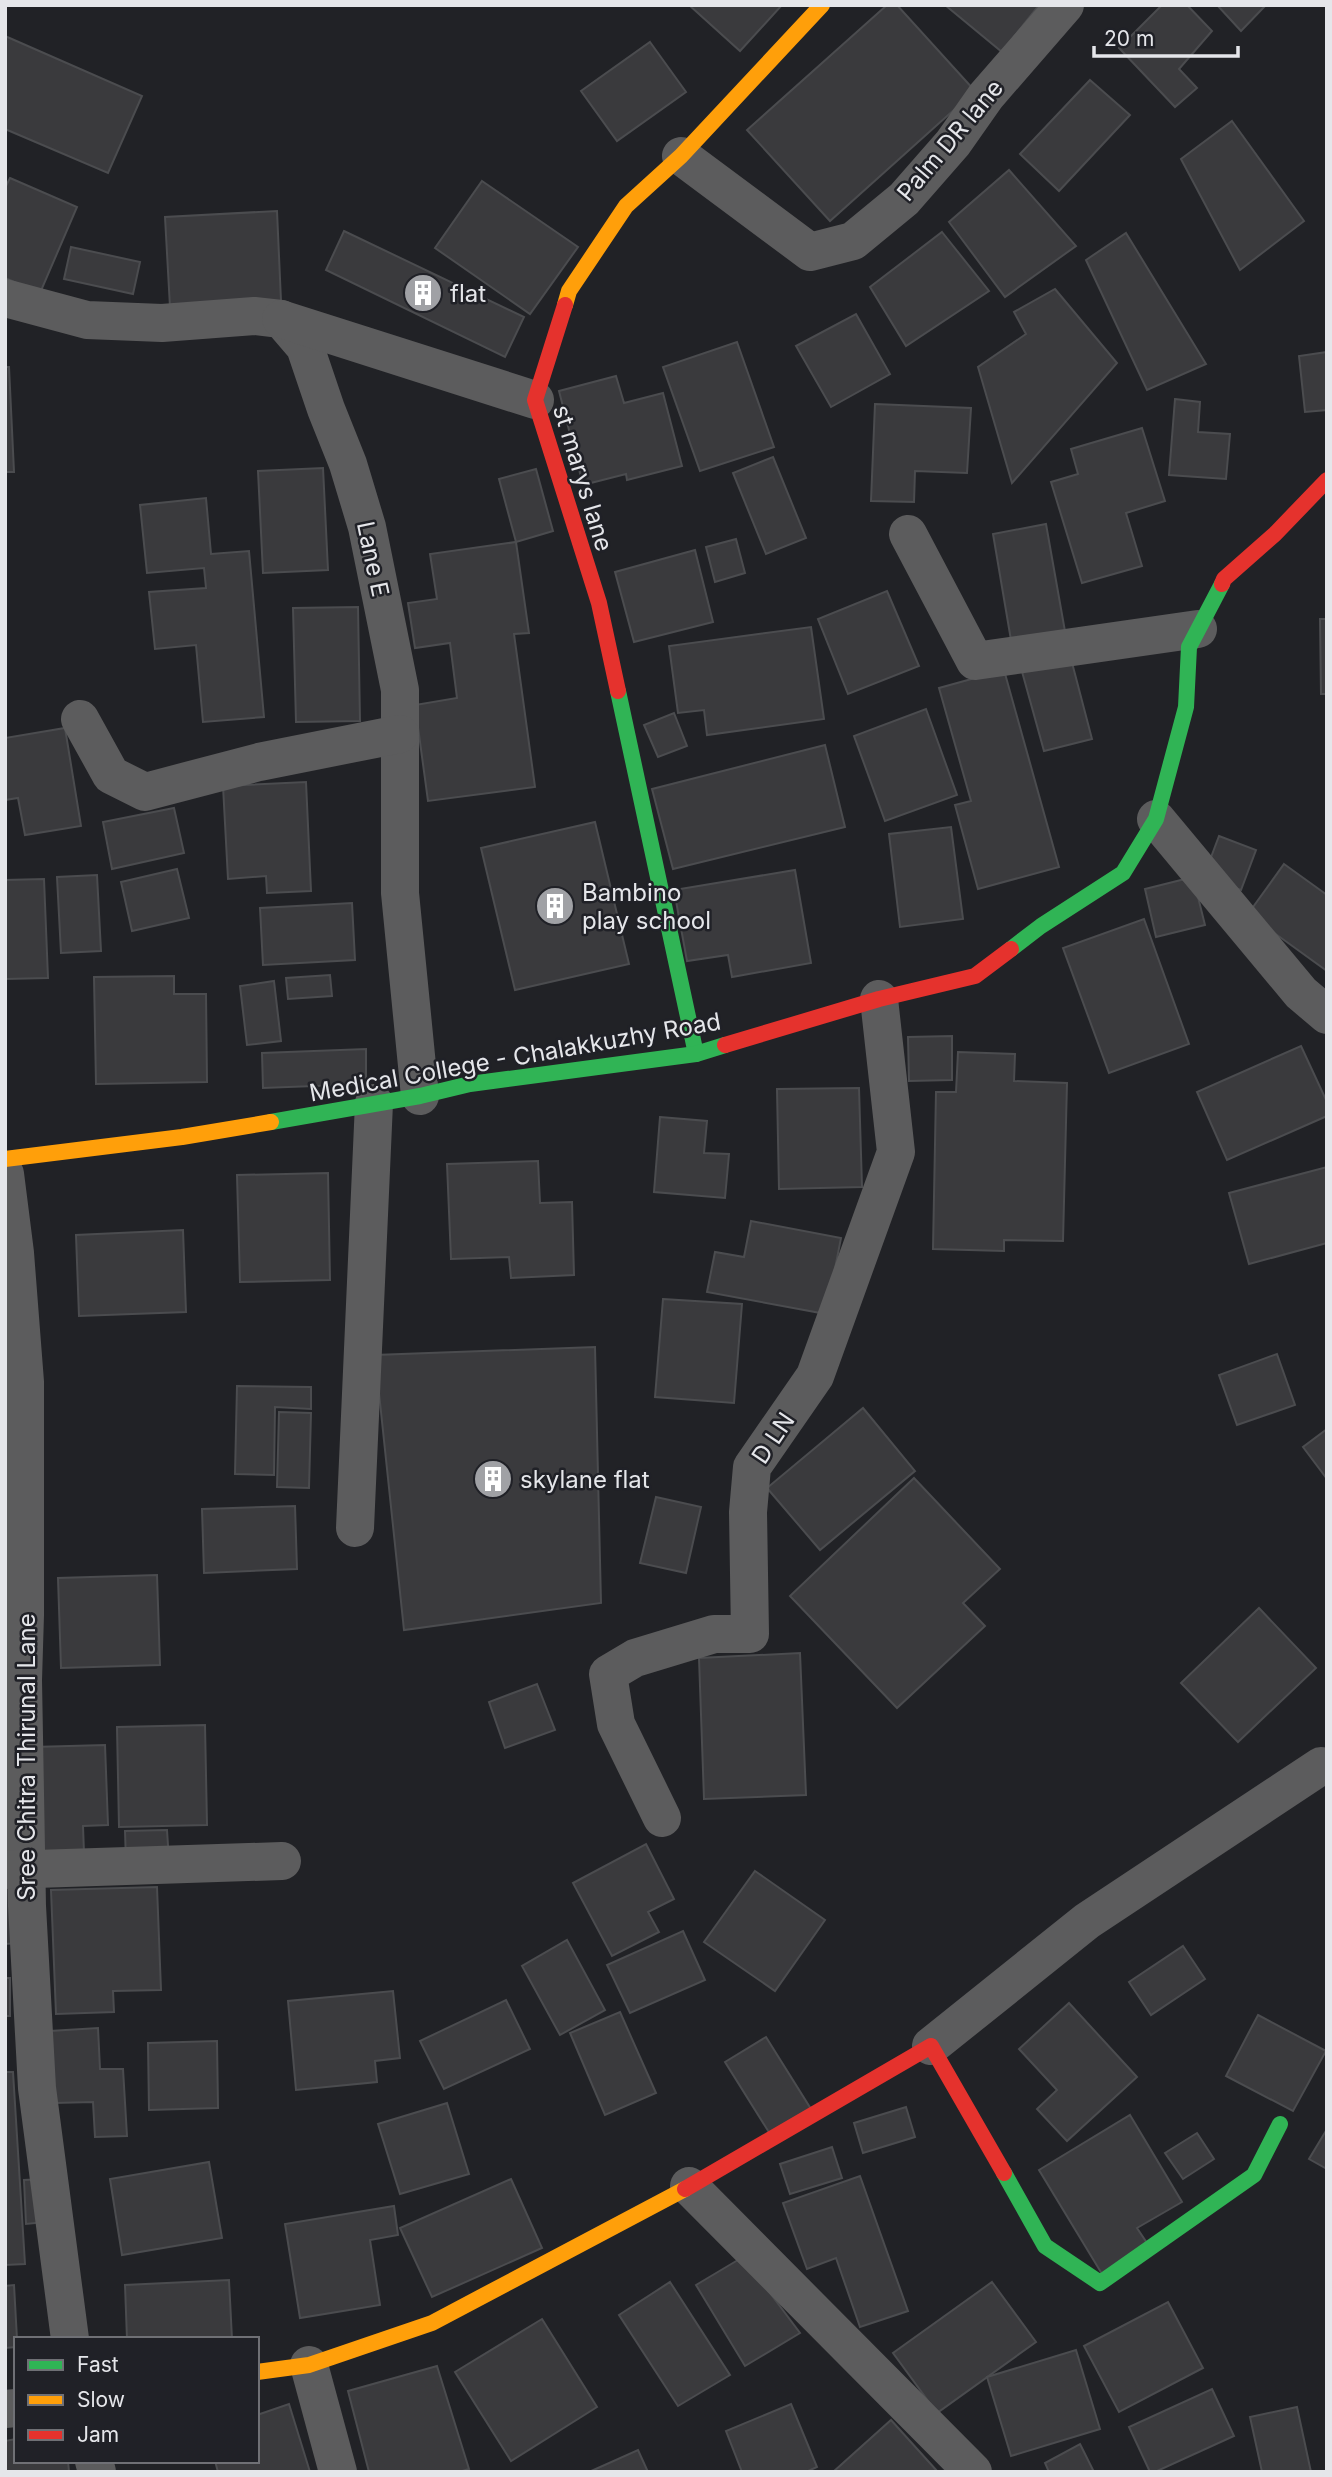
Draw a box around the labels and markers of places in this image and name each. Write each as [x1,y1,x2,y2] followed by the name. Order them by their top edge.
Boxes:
[402,272,444,314] building icon: flat
[450,279,486,308] place label: flat
[582,878,711,935] place label: Bambino play school
[534,885,576,927] building icon: Bambino play school
[472,1458,514,1500] building icon: skylane flat
[520,1465,650,1494] place label: skylane flat

